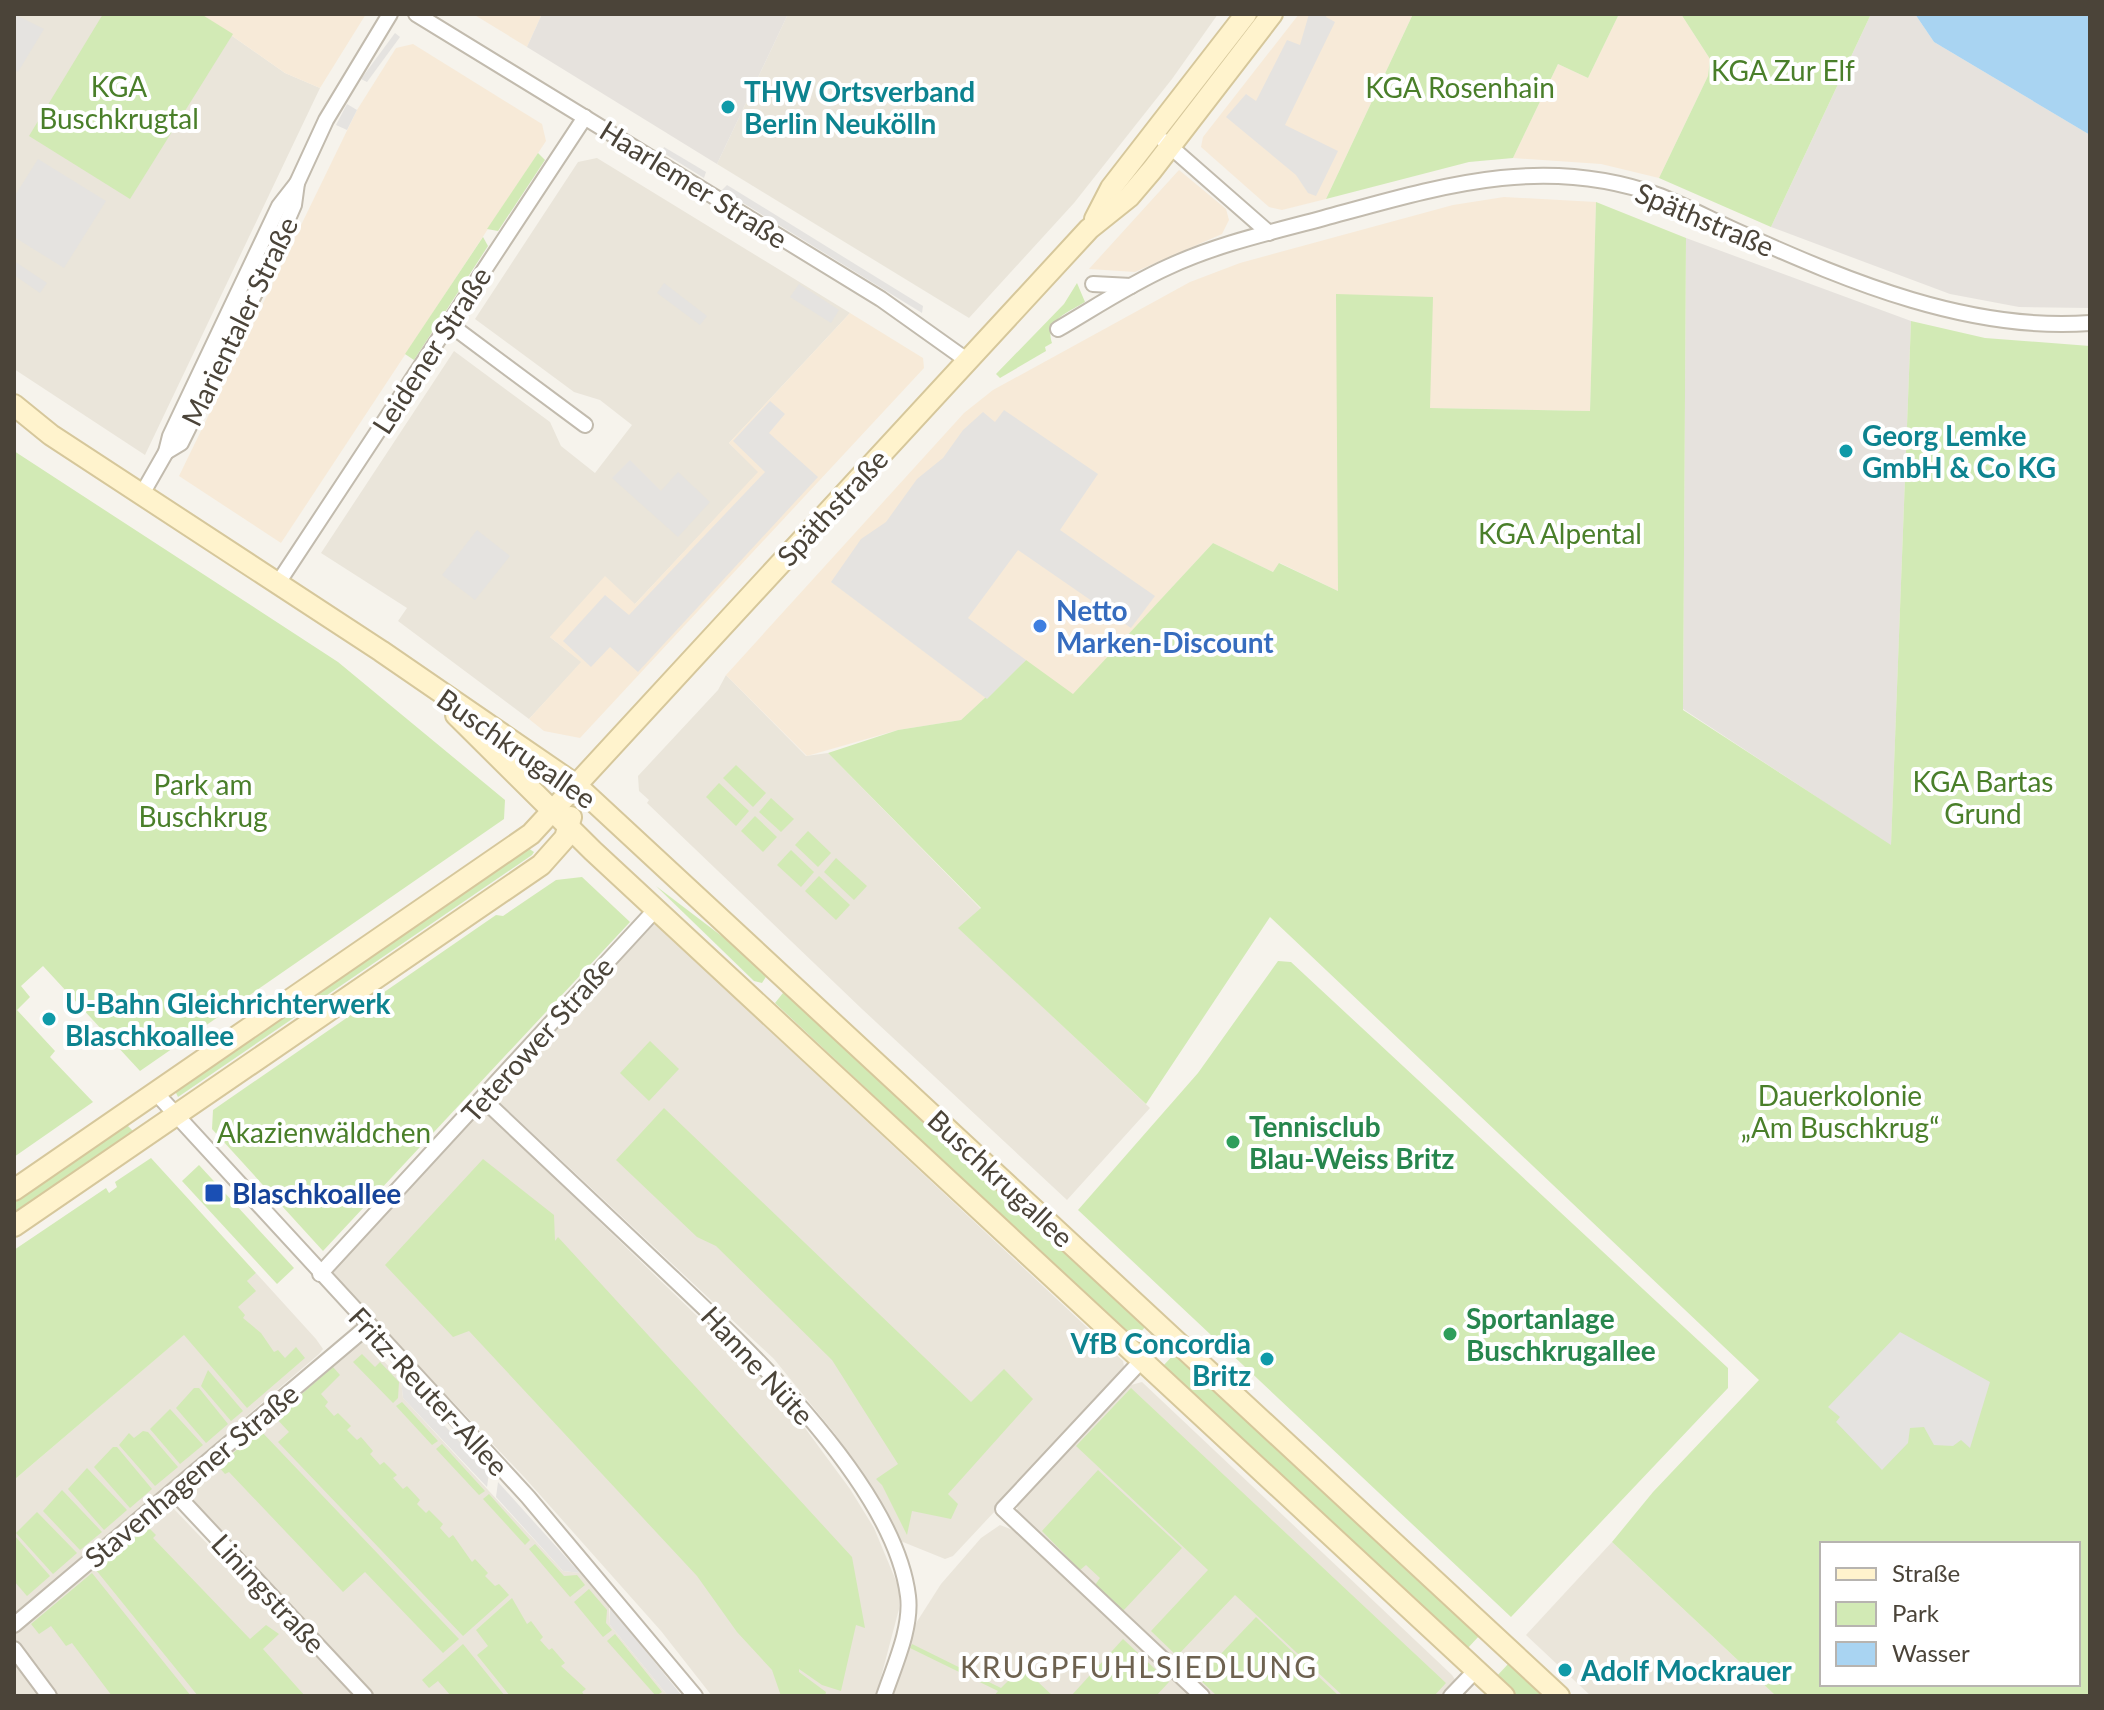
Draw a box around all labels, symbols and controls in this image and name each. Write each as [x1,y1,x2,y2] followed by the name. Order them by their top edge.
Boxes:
[1711,53,1855,87] park label: KGA Zur Elf
[39,69,199,135] park label: KGA Buschkrugtal
[1365,70,1555,104] park label: KGA Rosenhain
[744,74,975,140] place label: THW Ortsverband Berlin Neukölln
[719,98,737,116] marker: THW Ortsverband Berlin Neukölln
[594,113,794,255] street label: Haarlemer Straße
[1631,175,1779,263] street label: Späthstraße
[174,211,304,431] street label: Marientaler Straße
[364,260,498,440] street label: Leidener Straße
[1862,418,2056,484] place label: Georg Lemke GmbH & Co KG
[769,442,895,572] street label: Späthstraße
[1837,442,1855,460] marker: Georg Lemke GmbH & Co KG
[1478,516,1642,550] park label: KGA Alpental
[1056,593,1274,659] place label: Netto Marken-Discount
[1031,617,1049,635] marker: Netto Marken-Discount
[431,681,603,815] street label: Buschkrugallee
[1913,764,2053,830] park label: KGA Bartas Grund
[138,767,268,833] park label: Park am Buschkrug
[454,949,620,1129] street label: Teterower Straße
[65,986,391,1052] place label: U-Bahn Gleichrichterwerk Blaschkoallee
[40,1010,58,1028] marker: U-Bahn Gleichrichterwerk Blaschkoallee
[1741,1078,1939,1144] park label: Dauerkolonie „Am Buschkrug“
[921,1102,1081,1254] street label: Buschkrugallee
[1249,1109,1454,1175] place label: Tennisclub Blau-Weiss Britz
[217,1115,431,1149] park label: Akazienwäldchen
[1224,1133,1242,1151] marker: Tennisclub Blau-Weiss Britz
[232,1176,401,1210] place label: Blaschkoallee
[203,1182,225,1204] marker: Blaschkoallee
[695,1299,821,1431] street label: Hanne Nüte
[342,1300,516,1482] street label: Fritz-Reuter-Allee
[1466,1301,1656,1367] place label: Sportanlage Buschkrugallee
[1441,1325,1459,1343] marker: Sportanlage Buschkrugallee
[1069,1326,1251,1392] place label: VfB Concordia Britz
[1258,1350,1276,1368] marker: VfB Concordia Britz
[77,1376,305,1574] street label: Stavenhagener Straße
[205,1526,333,1660] street label: Liningstraße
[1820,1542,2080,1686] legend
[1892,1558,1960,1587] text: Straße
[1892,1598,1940,1627] text: Park
[1892,1638,1970,1667] text: Wasser
[960,1648,1318,1684] district label: KRUGPFUHLSIEDLUNG
[1580,1653,1792,1687] place label: Adolf Mockrauer
[1556,1661,1574,1679] marker: Adolf Mockrauer

